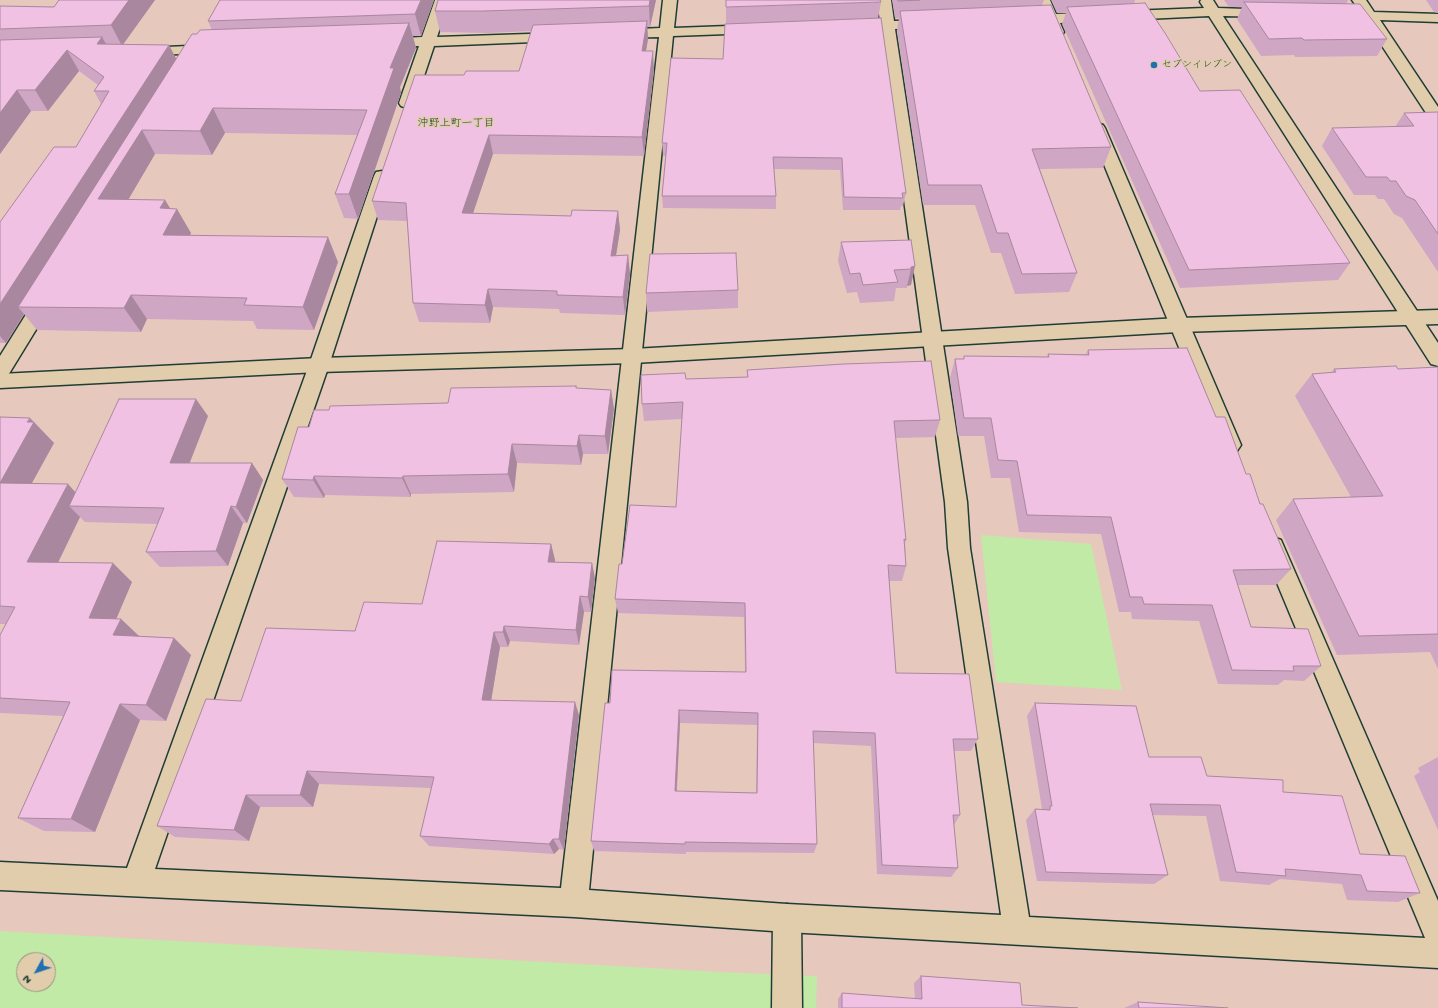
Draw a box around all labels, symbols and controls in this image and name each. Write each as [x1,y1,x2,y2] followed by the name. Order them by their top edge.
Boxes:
[1162,59,1232,71] place label: セブンイレブン
[1149,60,1159,70] marker: セブンイレブン
[418,117,494,131] district label: 沖野上町一丁目
[16,952,56,992] north arrow
[21,972,34,986] text: N

